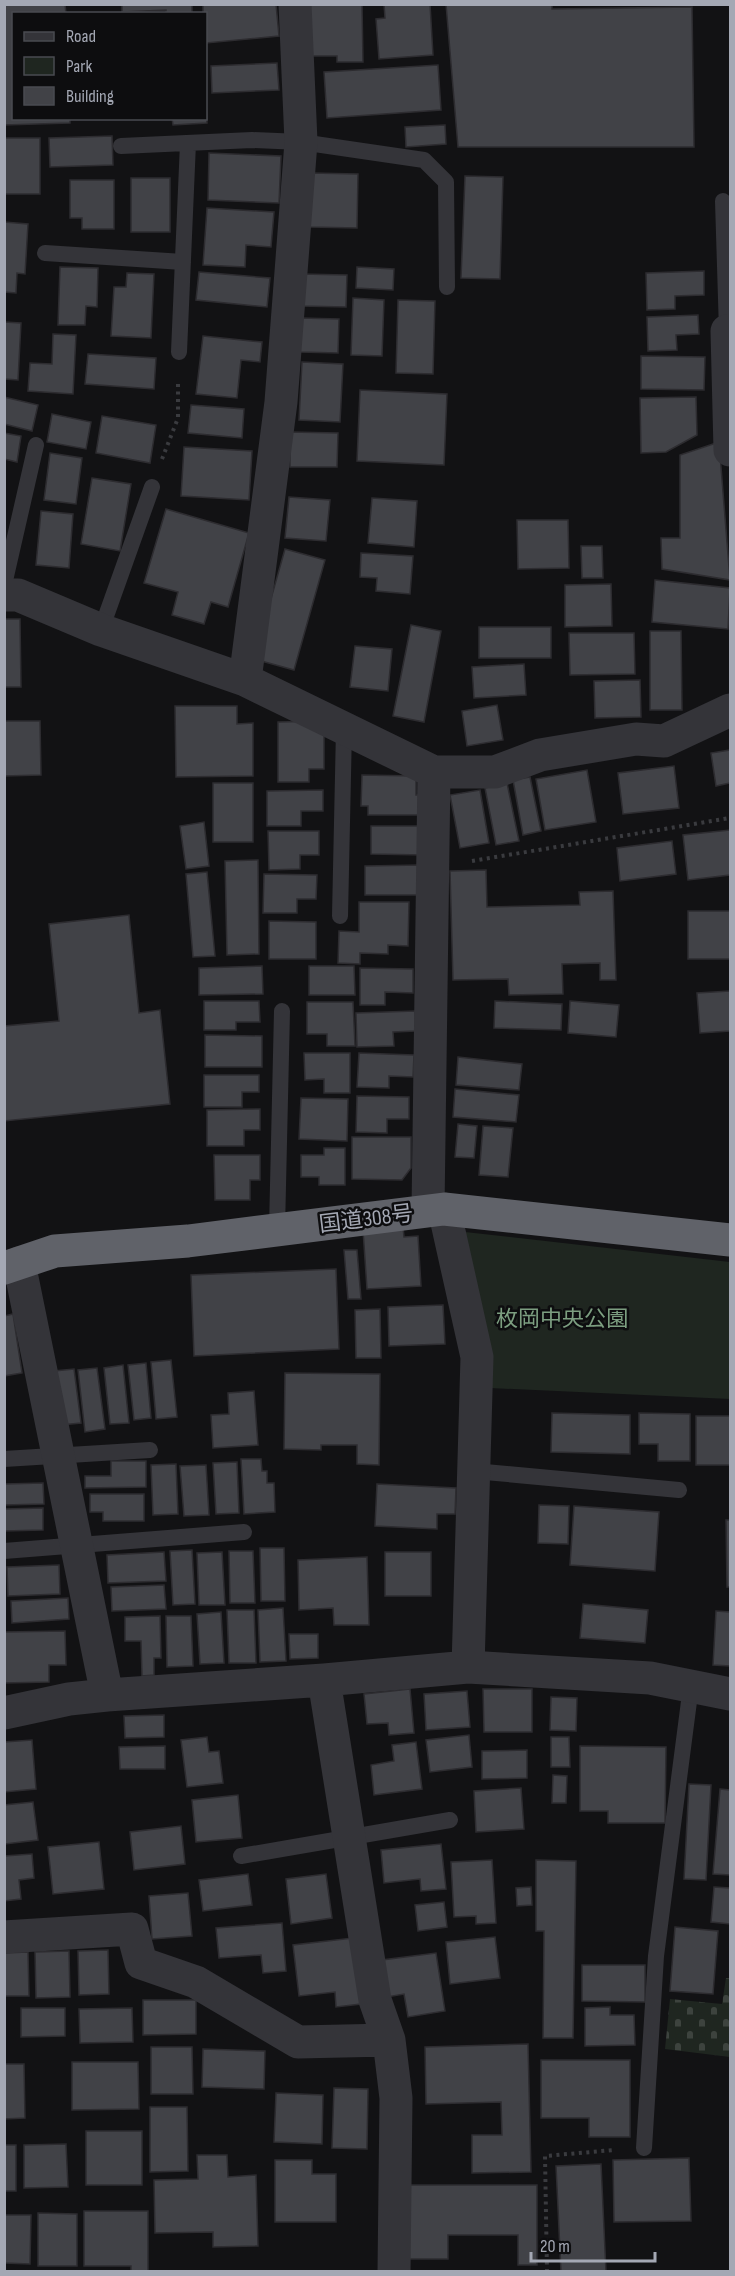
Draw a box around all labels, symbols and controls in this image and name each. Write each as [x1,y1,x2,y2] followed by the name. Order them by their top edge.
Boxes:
[12,12,207,120] legend
[66,26,96,47] text: Road
[66,56,92,77] text: Park
[66,86,114,107] text: Building
[318,1200,415,1239] street label: 国道308号
[496,1306,628,1333] park label: 枚岡中央公園
[531,2225,656,2263] scale bar
[540,2236,570,2257] text: 20 m

